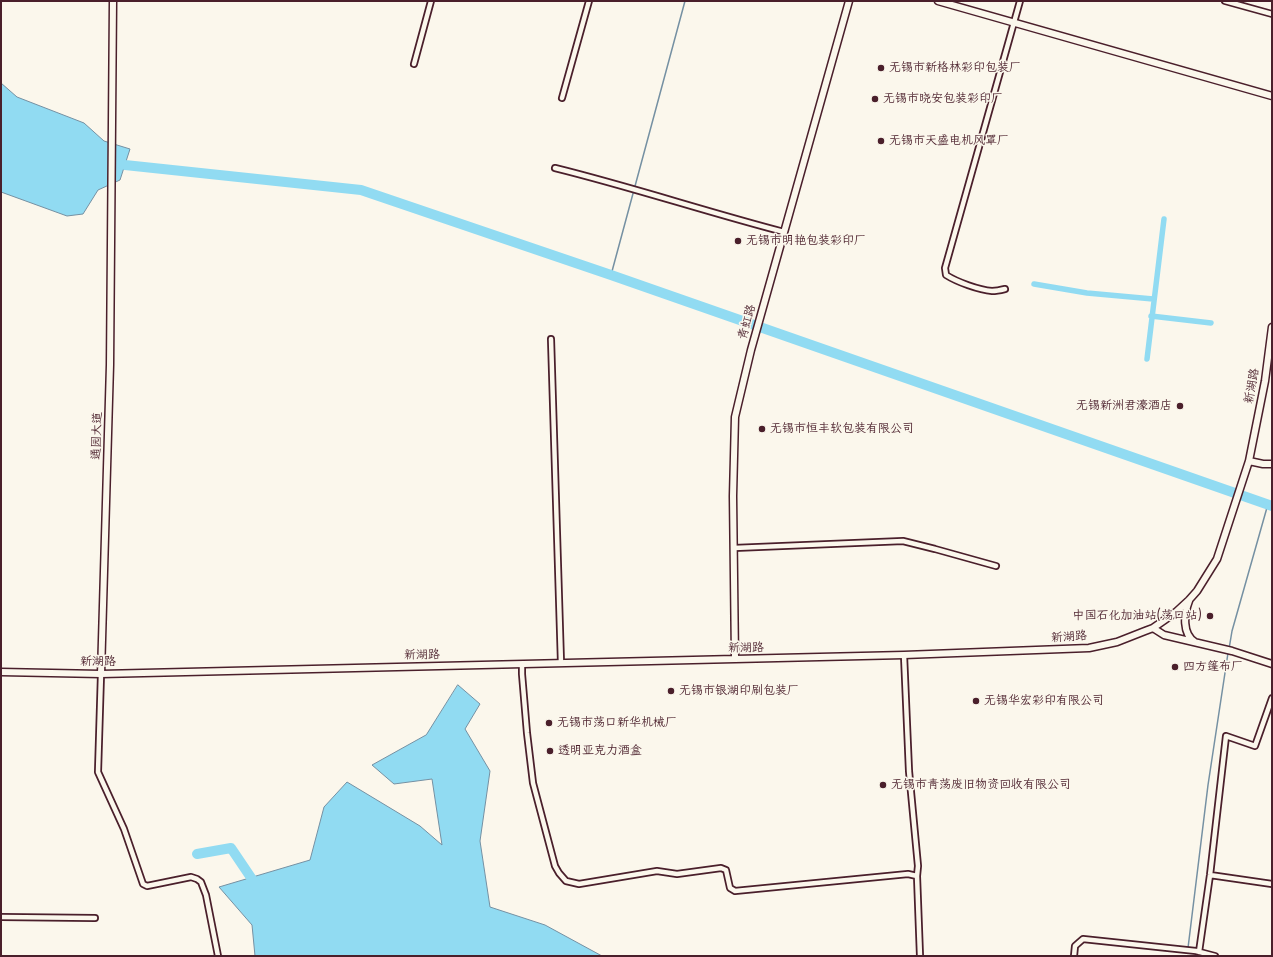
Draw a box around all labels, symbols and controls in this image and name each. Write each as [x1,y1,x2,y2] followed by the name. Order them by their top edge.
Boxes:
[889,61,1021,75] place label: 无锡市新格林彩印包装厂
[876,63,886,73] marker: 无锡市新格林彩印包装厂
[883,92,1003,106] place label: 无锡市晓安包装彩印厂
[870,94,880,104] marker: 无锡市晓安包装彩印厂
[889,134,1009,148] place label: 无锡市天盛电机风罩厂
[876,136,886,146] marker: 无锡市天盛电机风罩厂
[746,234,866,248] place label: 无锡市明艳包装彩印厂
[733,236,743,246] marker: 无锡市明艳包装彩印厂
[735,303,759,341] street label: 青虹路
[1242,367,1262,405] street label: 新湖路
[1076,399,1172,413] place label: 无锡新洲君濠酒店
[1175,401,1185,411] marker: 无锡新洲君濠酒店
[89,412,105,460] street label: 通园大道
[770,422,914,436] place label: 无锡市恒丰软包装有限公司
[757,424,767,434] marker: 无锡市恒丰软包装有限公司
[1073,609,1202,623] place label: 中国石化加油站(荡口站)
[1205,611,1215,621] marker: 中国石化加油站(荡口站)
[1051,629,1087,645] street label: 新湖路
[728,640,764,656] street label: 新湖路
[404,647,440,663] street label: 新湖路
[80,655,116,669] street label: 新湖路
[1183,660,1243,674] place label: 四方篷布厂
[1170,662,1180,672] marker: 四方篷布厂
[679,684,799,698] place label: 无锡市银湖印刷包装厂
[666,686,676,696] marker: 无锡市银湖印刷包装厂
[984,694,1104,708] place label: 无锡华宏彩印有限公司
[971,696,981,706] marker: 无锡华宏彩印有限公司
[557,716,677,730] place label: 无锡市荡口新华机械厂
[544,718,554,728] marker: 无锡市荡口新华机械厂
[558,744,642,758] place label: 透明亚克力酒盒
[545,746,555,756] marker: 透明亚克力酒盒
[891,778,1071,792] place label: 无锡市青荡废旧物资回收有限公司
[878,780,888,790] marker: 无锡市青荡废旧物资回收有限公司

